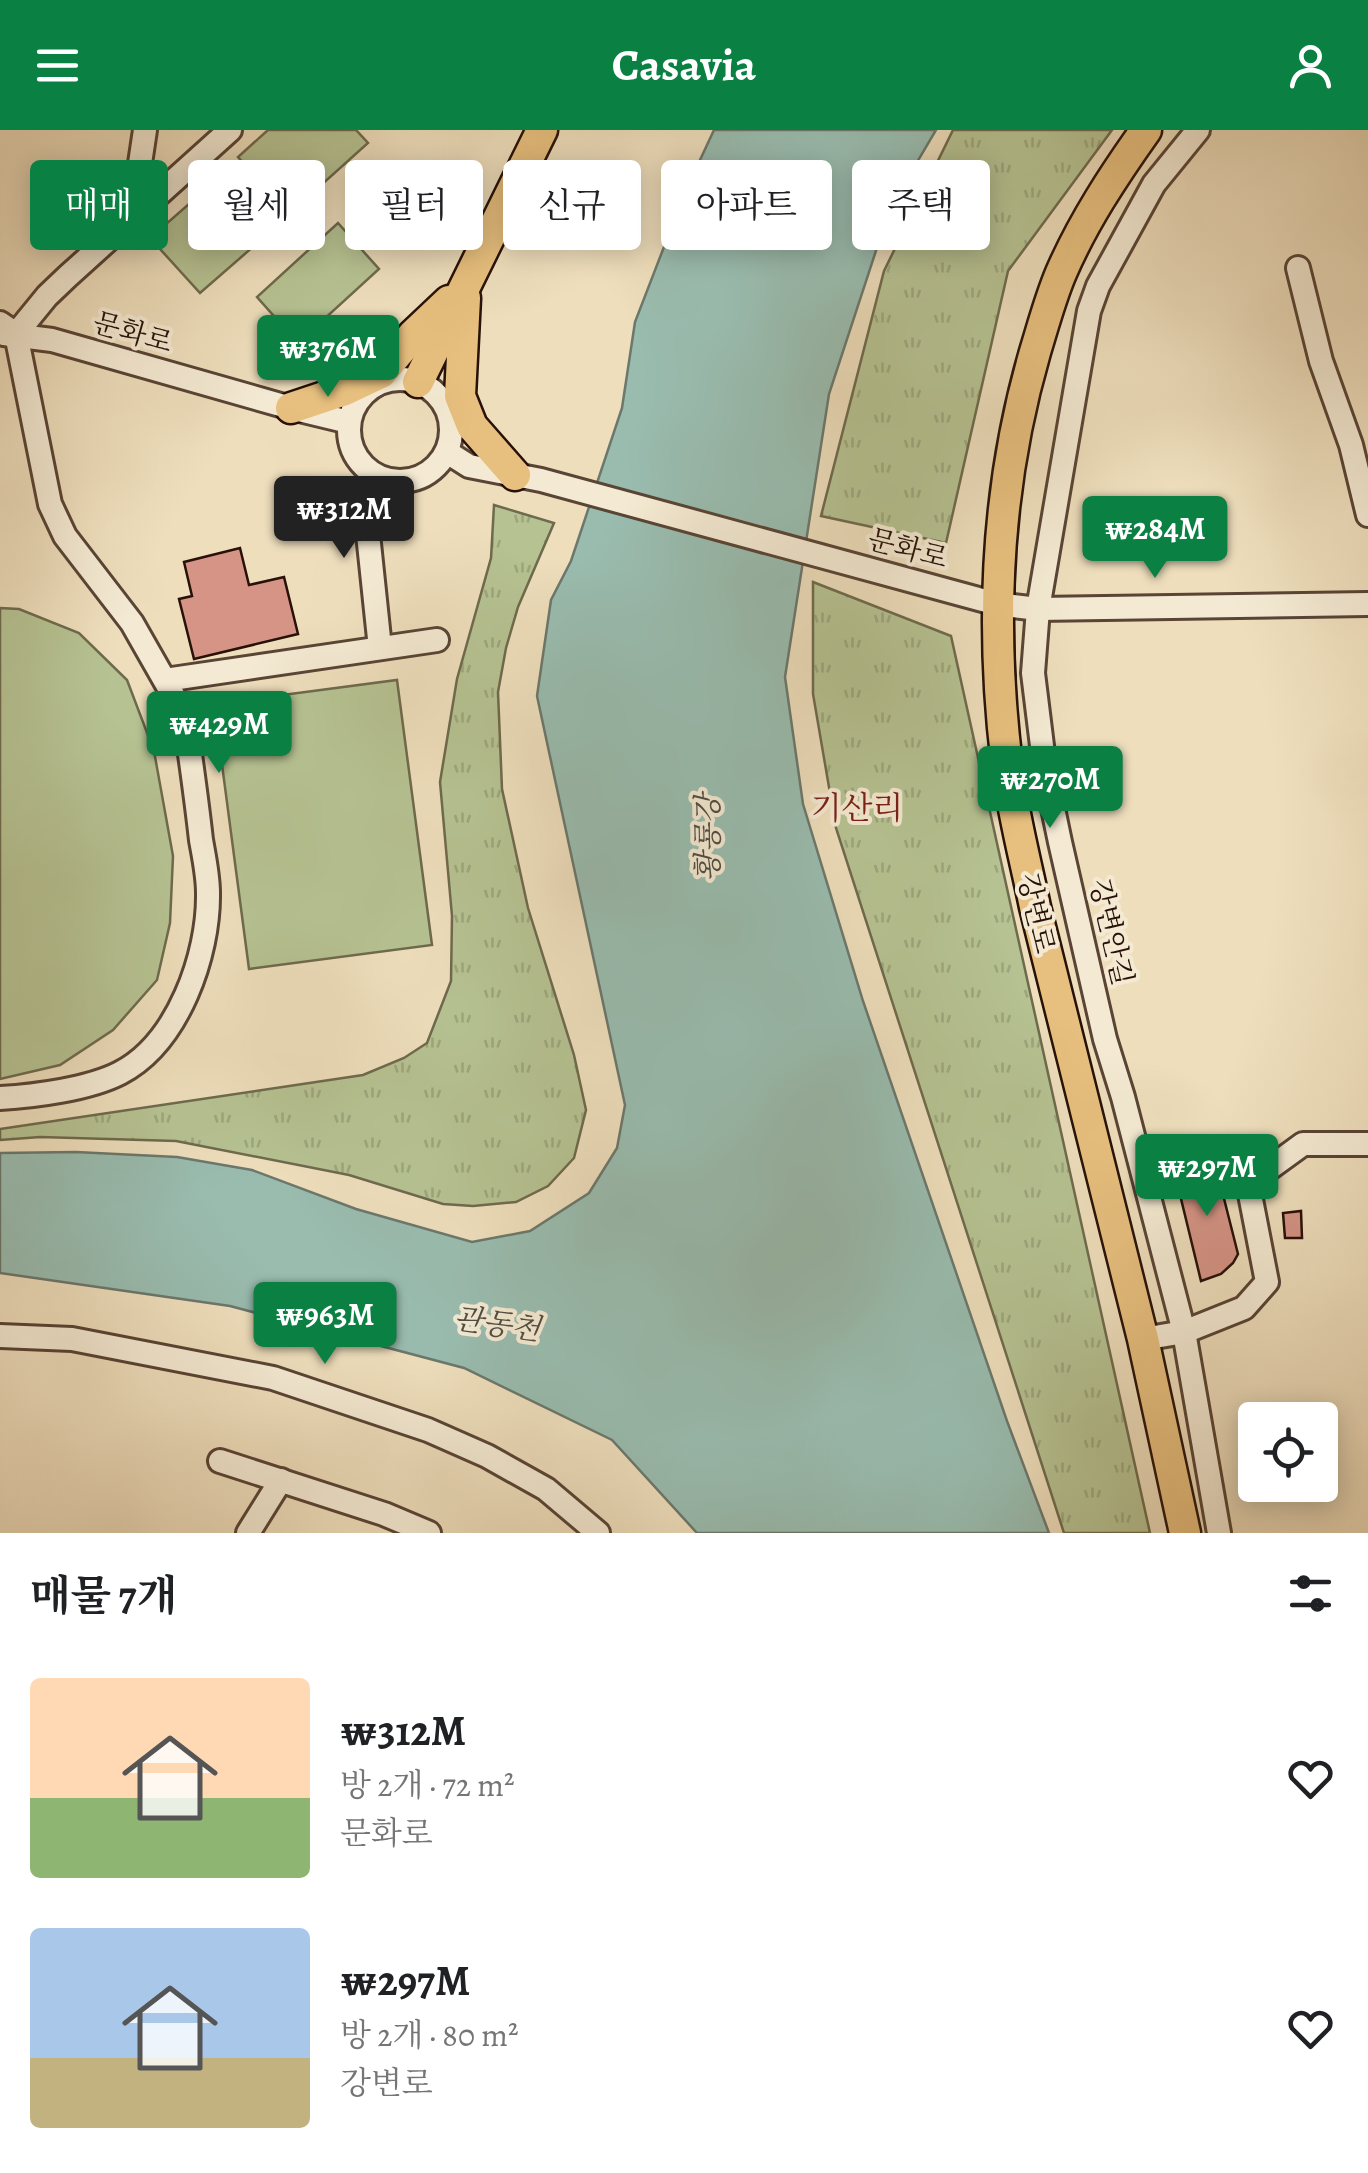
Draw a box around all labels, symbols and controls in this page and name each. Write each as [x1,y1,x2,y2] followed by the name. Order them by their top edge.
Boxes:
[612,34,756,96] text: Casavia
[30,38,85,93] icon: menu
[1283,38,1338,93] icon: person
[30,160,168,250] chip: 매매
[188,160,325,250] chip: 월세
[345,160,483,250] chip: 필터
[503,160,641,250] chip: 신규
[661,160,832,250] chip: 아파트
[852,160,990,250] chip: 주택
[88,304,177,362] street label: 문화로
[258,315,398,400] pin: ₩376M
[279,325,377,369] text: ₩376M
[274,476,414,561] pin: ₩312M
[296,486,392,530] text: ₩312M
[1085,496,1225,581] pin: ₩284M
[1104,506,1206,550] text: ₩284M
[864,520,952,578] street label: 문화로
[149,691,289,776] pin: ₩429M
[169,701,269,745] text: ₩429M
[980,746,1120,831] pin: ₩270M
[1000,756,1100,800] text: ₩270M
[811,786,903,830] district label: 기산리
[688,791,728,881] water label: 황룡강
[1008,869,1064,957] street label: 강변로
[1080,875,1142,989] street label: 강변안길
[1137,1134,1277,1219] pin: ₩297M
[1157,1144,1257,1188] text: ₩297M
[255,1282,395,1367] pin: ₩963M
[276,1292,374,1336] text: ₩963M
[451,1298,545,1350] water label: 관동천
[1238,1402,1338,1502] map controls
[1238,1402,1338,1502] button: locate
[1283,1566,1338,1621] icon: filters
[30,1567,177,1624] text: 매물 7개
[340,1702,466,1759] text: ₩312M
[110,1718,230,1838] icon: home
[1283,1751,1338,1806] icon: heart
[340,1763,515,1807] text: 방 2개 · 72 m²
[340,1811,433,1855] text: 문화로
[340,1952,470,2009] text: ₩297M
[110,1968,230,2088] icon: home
[1283,2001,1338,2056] icon: heart
[340,2013,518,2057] text: 방 2개 · 80 m²
[340,2061,433,2105] text: 강변로

